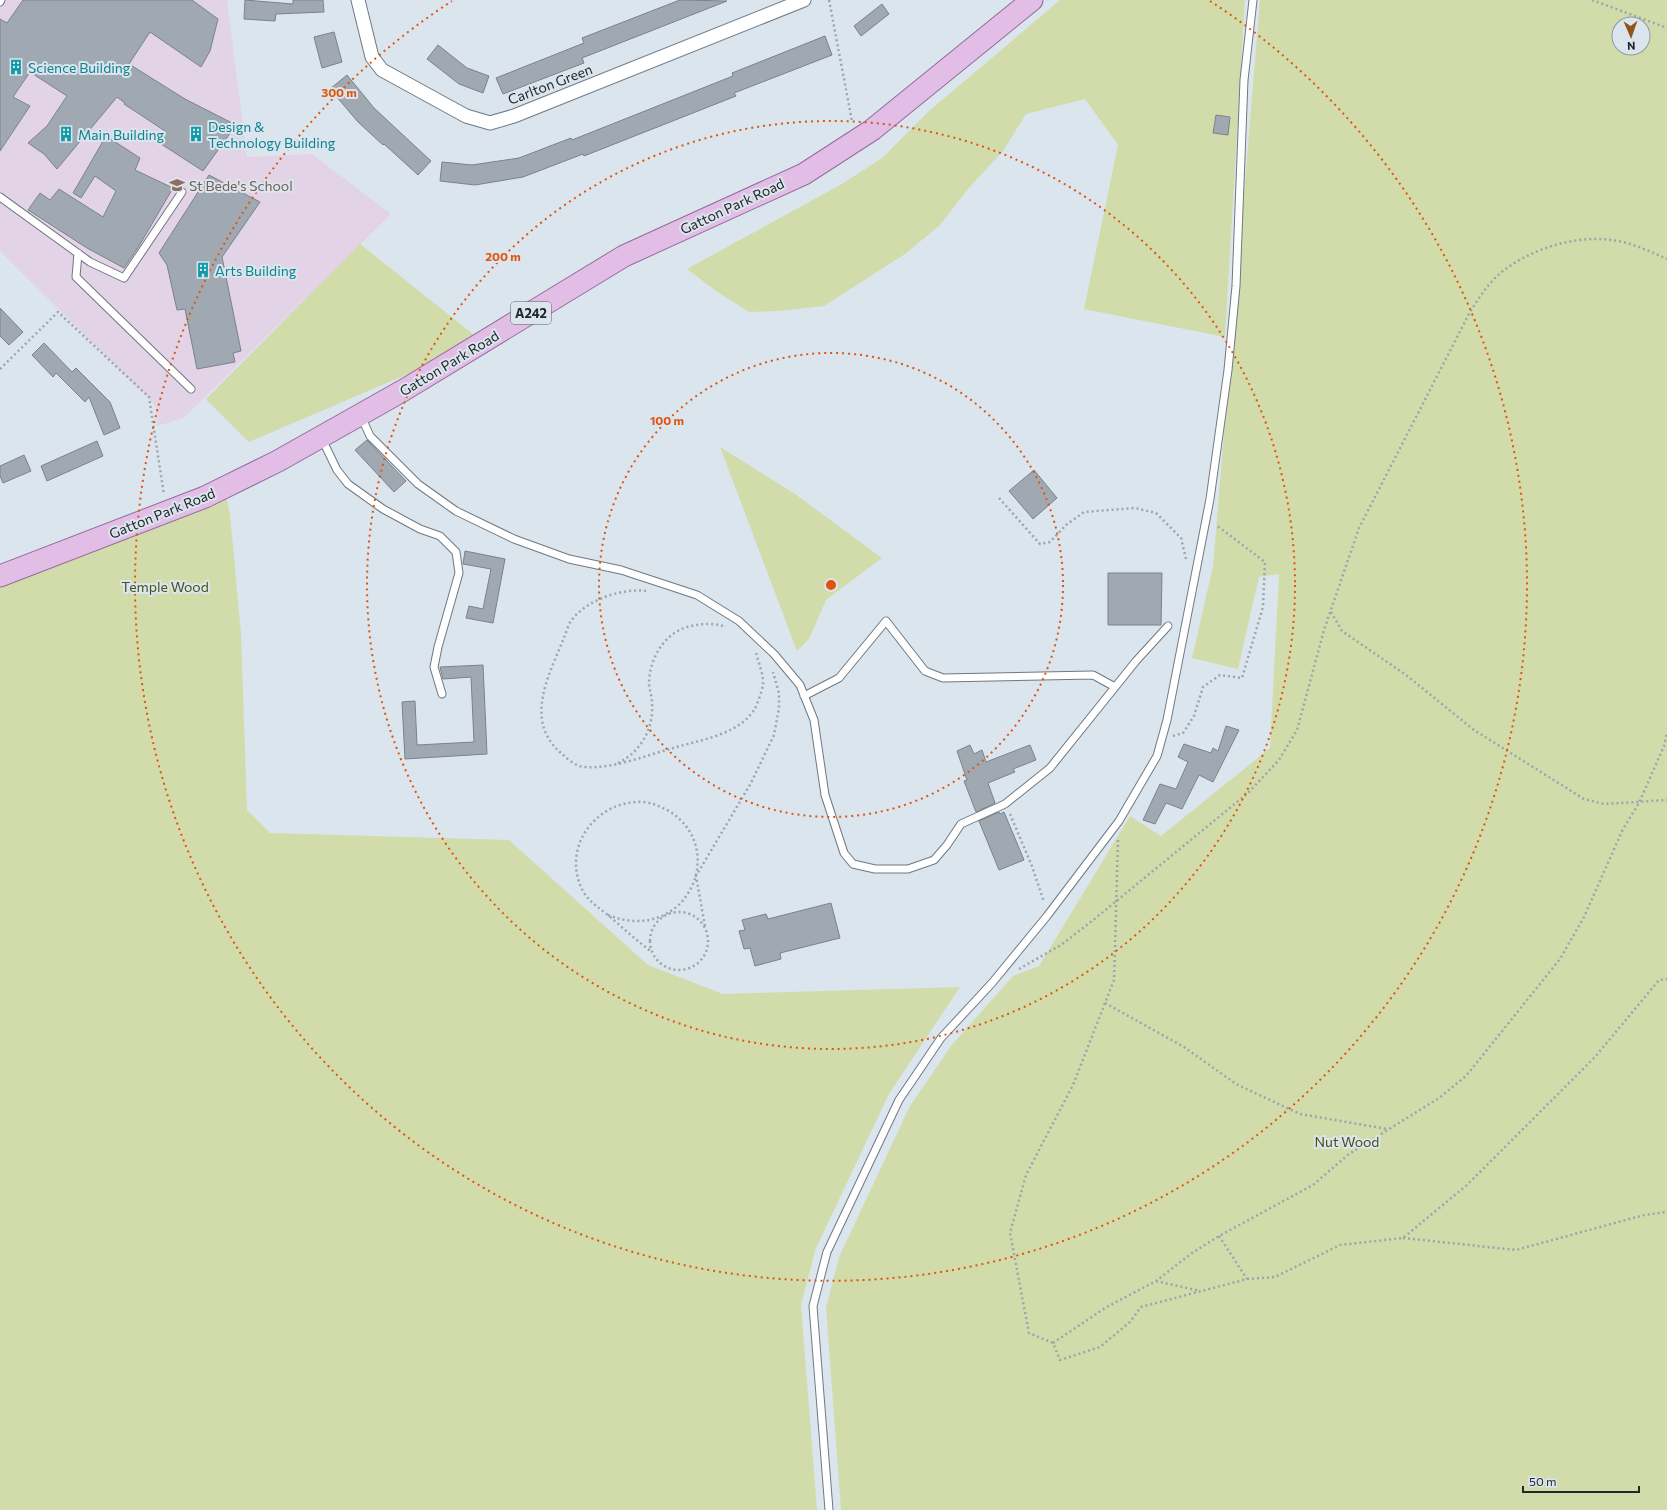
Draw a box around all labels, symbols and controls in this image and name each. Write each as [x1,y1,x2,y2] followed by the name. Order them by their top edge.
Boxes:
[1611,16,1651,56] north arrow
[1627,40,1636,53] text: N
[7,58,25,76] building icon: Science Building
[28,59,131,76] place label: Science Building
[505,60,595,108] street label: Carlton Green
[321,85,357,99] text: 300 m
[208,118,336,151] place label: Design & Technology Building
[57,125,75,143] building icon: Main Building
[187,125,205,143] building icon: Design & Technology Building
[78,126,165,143] place label: Main Building
[677,174,787,238] street label: Gatton Park Road
[168,176,186,194] school or university icon: St Bede's School
[189,177,293,194] place label: St Bede's School
[485,249,521,263] text: 200 m
[194,261,212,279] building icon: Arts Building
[215,262,297,279] place label: Arts Building
[511,302,551,324] road number: A242
[396,327,502,399] street label: Gatton Park Road
[650,413,684,427] text: 100 m
[107,484,217,542] street label: Gatton Park Road
[121,578,209,595] park label: Temple Wood
[824,578,838,592] centre of rings
[1315,1133,1379,1150] park label: Nut Wood
[1523,1468,1639,1494] scale bar
[1529,1474,1557,1488] text: 50 m

